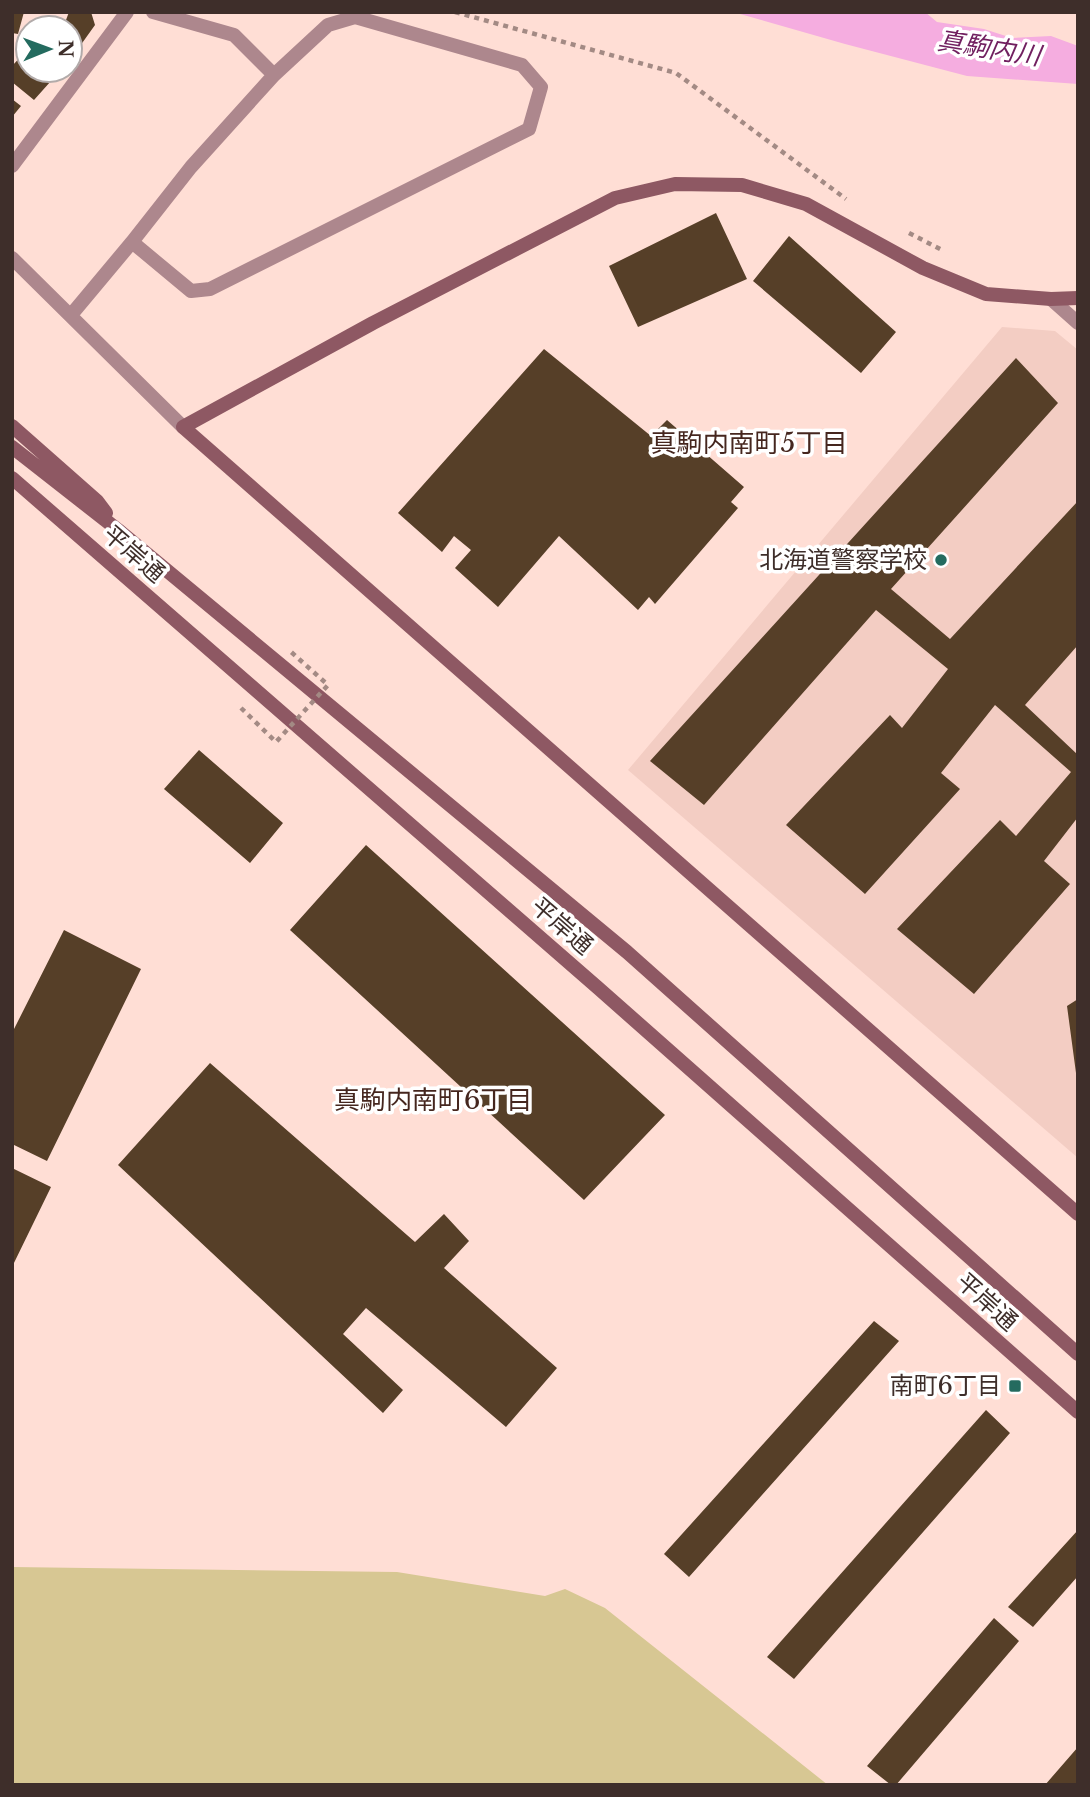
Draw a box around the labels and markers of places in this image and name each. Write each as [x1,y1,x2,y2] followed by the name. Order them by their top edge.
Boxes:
[759,545,927,574] place label: 北海道警察学校
[933,552,949,568] marker: 北海道警察学校
[890,1371,1001,1400] place label: 南町6丁目
[1007,1378,1023,1394] marker: 南町6丁目

